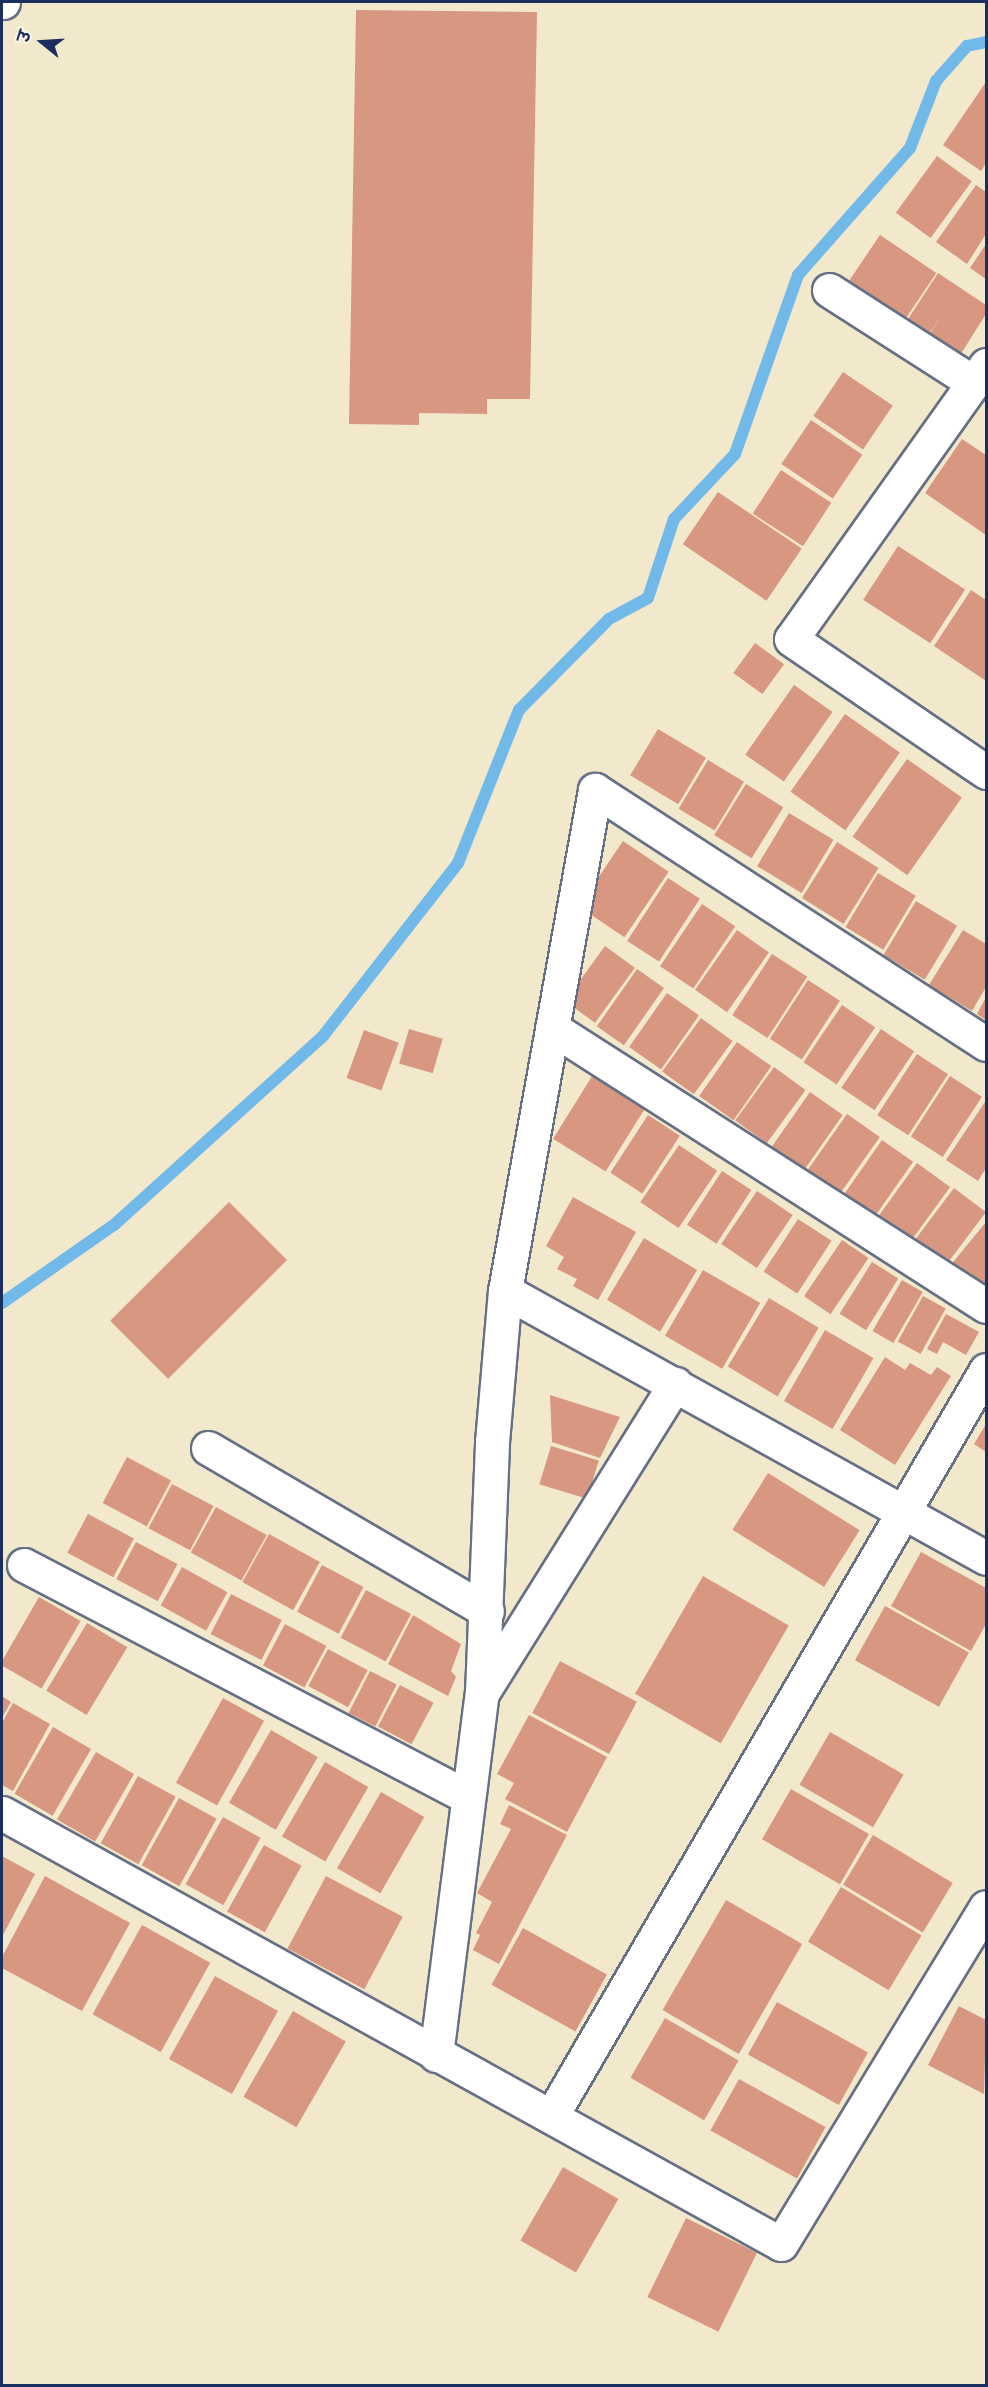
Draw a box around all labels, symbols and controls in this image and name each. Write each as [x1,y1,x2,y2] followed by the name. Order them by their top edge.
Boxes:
[12,12,72,72] north arrow
[13,28,37,45] text: उ

